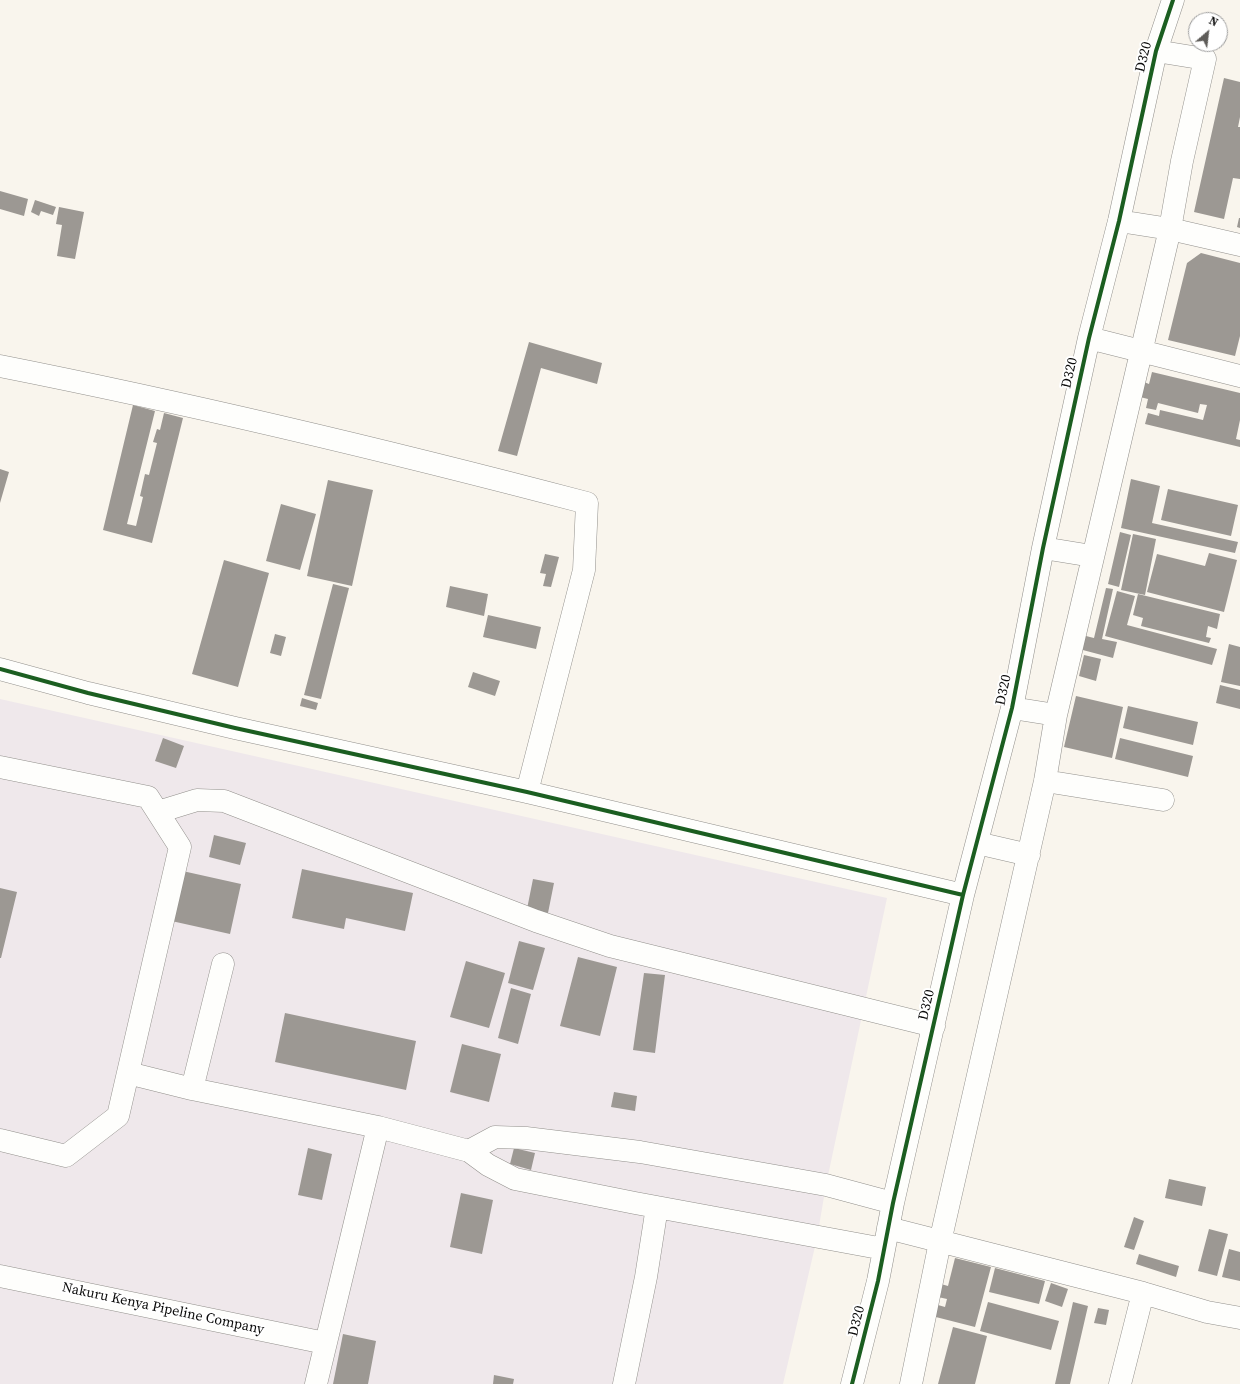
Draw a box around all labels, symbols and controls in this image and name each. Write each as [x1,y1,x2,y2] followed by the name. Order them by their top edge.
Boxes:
[1188,12,1228,52] north arrow
[1206,13,1220,30] text: N
[1132,40,1156,74] street label: D320
[1058,356,1082,390] street label: D320
[993,673,1015,707] street label: D320
[915,988,939,1022] street label: D320
[60,1279,266,1339] street label: Nakuru Kenya Pipeline Company
[845,1304,869,1338] street label: D320

